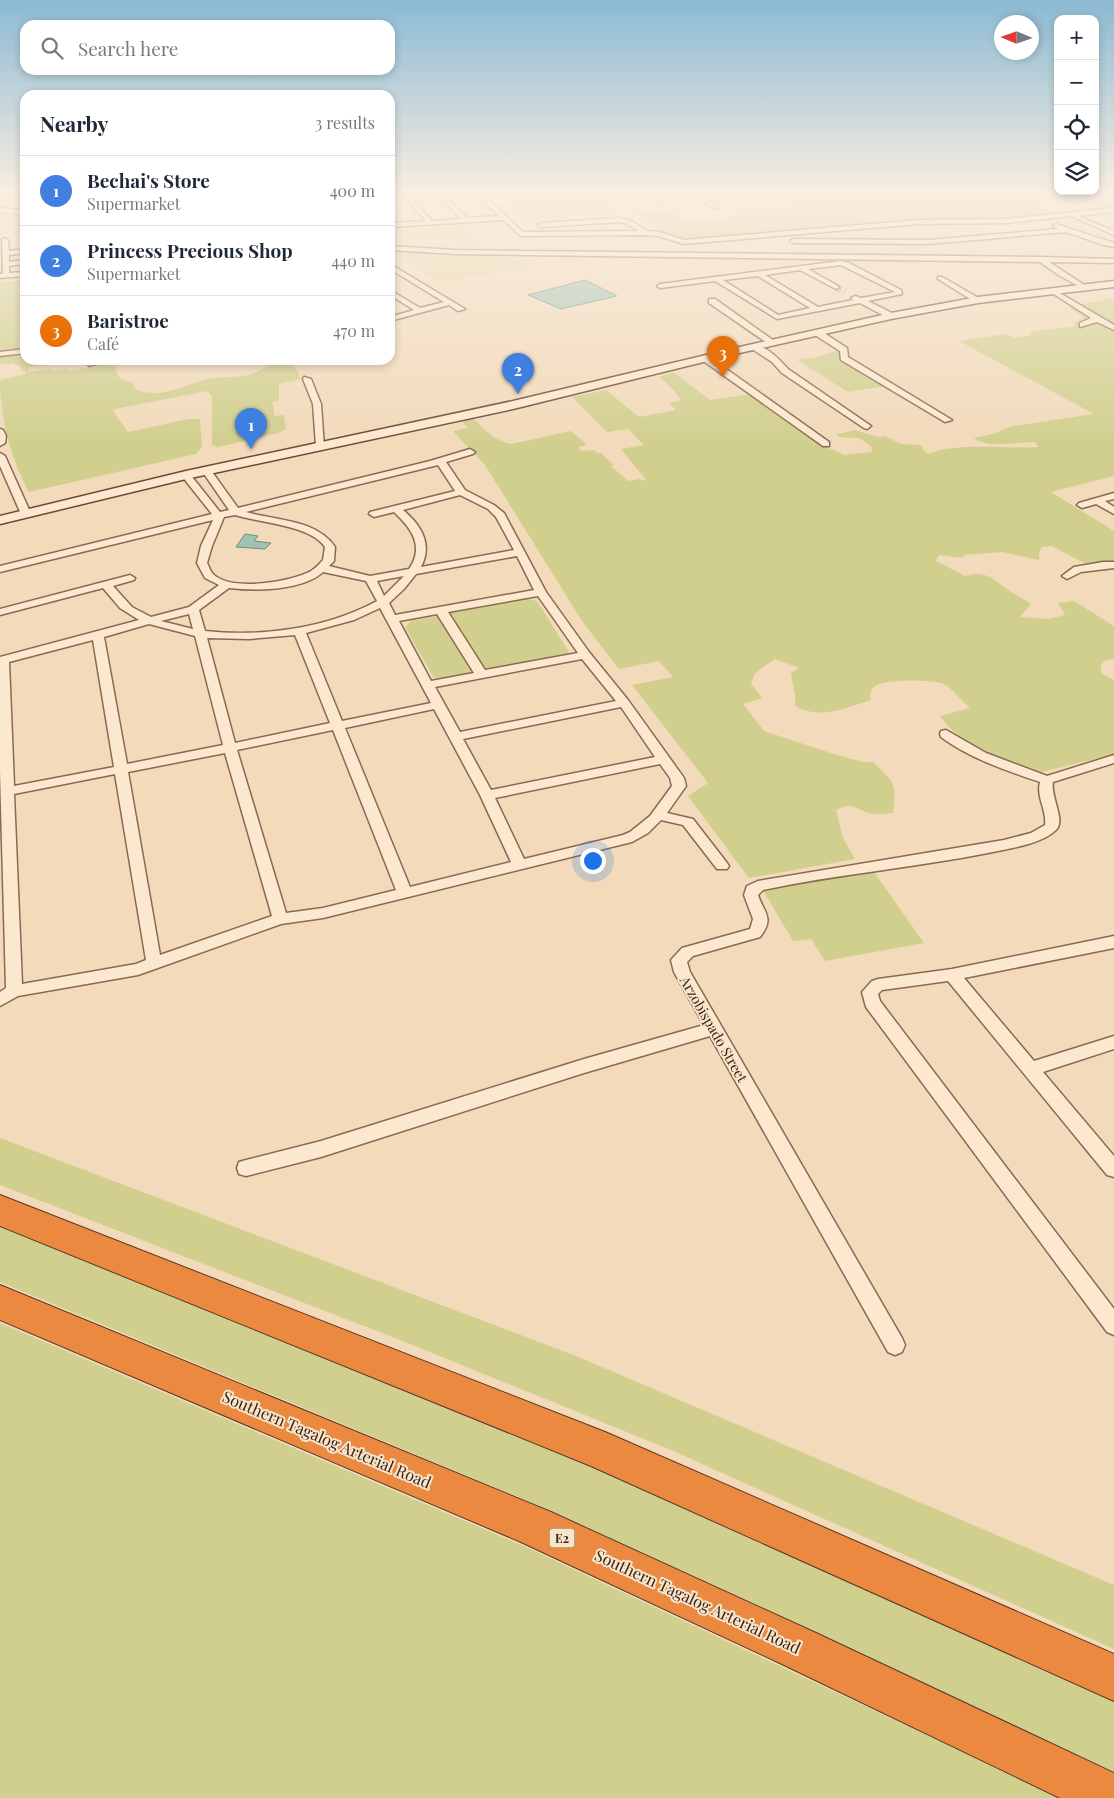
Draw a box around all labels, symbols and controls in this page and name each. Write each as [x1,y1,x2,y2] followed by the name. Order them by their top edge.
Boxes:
[994,15,1039,60] north arrow
[1054,15,1099,195] map controls
[1054,15,1099,60] button: +
[20,20,395,75] search box
[38,34,66,62] icon: search
[78,35,178,61] text: Search here
[1054,60,1099,105] button: −
[1054,105,1099,150] button: locate
[40,109,109,137] text: Nearby
[315,112,375,133] text: 3 results
[1054,150,1099,195] button: layers
[87,167,210,193] text: Bechai's Store
[53,180,59,201] text: 1
[330,180,375,201] text: 400 m
[87,193,181,214] text: Supermarket
[87,237,293,263] text: Princess Precious Shop
[52,250,60,271] text: 2
[331,250,375,271] text: 440 m
[87,263,181,284] text: Supermarket
[87,307,169,333] text: Baristroe
[52,320,60,341] text: 3
[333,320,375,341] text: 470 m
[87,333,119,354] text: Café
[707,336,739,377] pin: 3
[502,353,534,394] pin: 2
[235,408,267,449] pin: 1
[580,848,606,874] your location
[675,972,753,1086] street label: Arzobispado Street
[219,1385,435,1493] street label: Southern Tagalog Arterial Road
[550,1529,574,1548] road number: E2
[592,1544,804,1658] street label: Southern Tagalog Arterial Road

